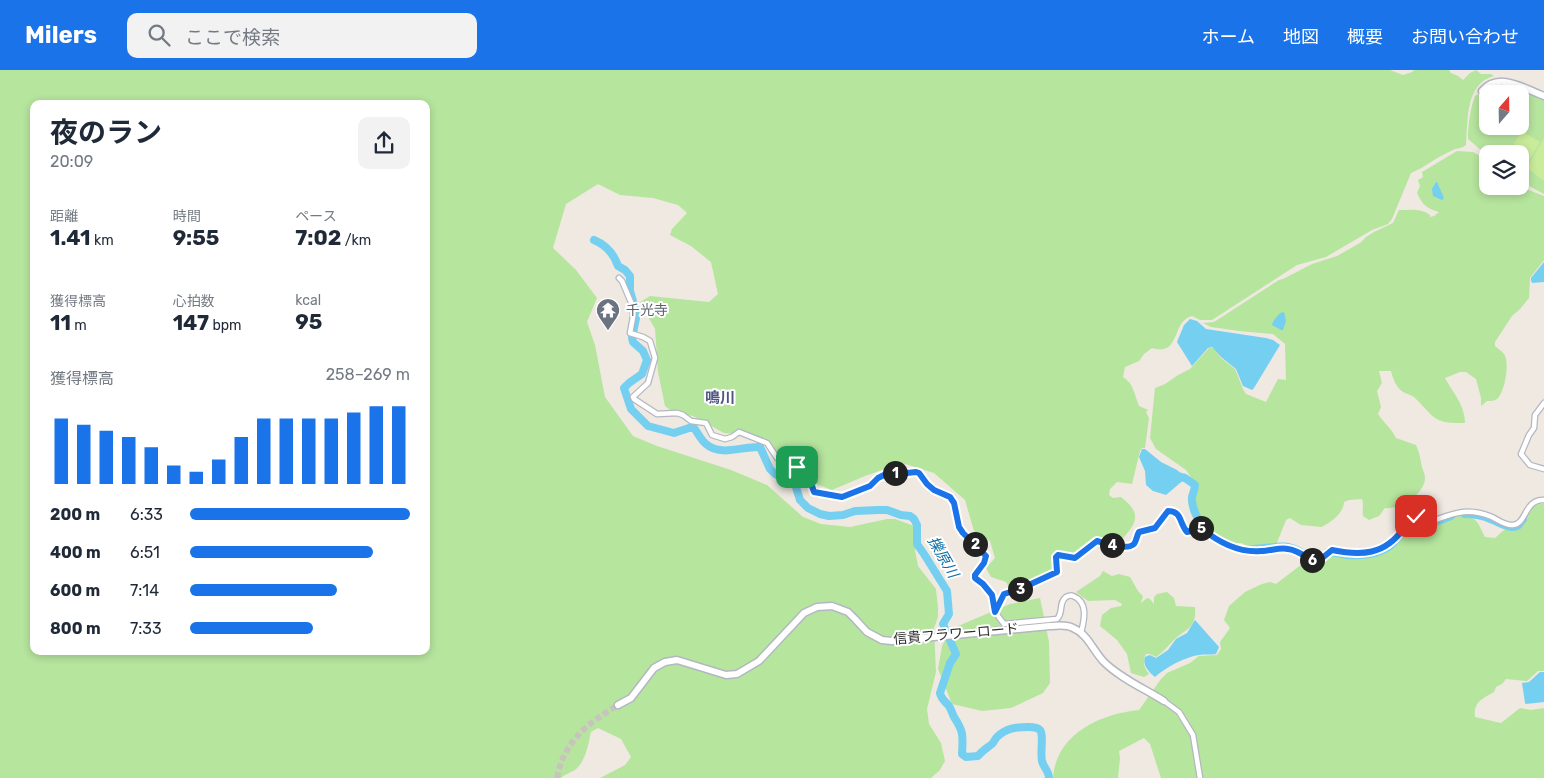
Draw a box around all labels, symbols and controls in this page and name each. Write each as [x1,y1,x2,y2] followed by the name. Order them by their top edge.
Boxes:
[127,13,477,58] search box
[25,21,97,49] text: Milers
[145,21,173,49] icon: search
[185,26,280,49] text: ここで検索
[1202,26,1255,48] text: ホーム
[1283,26,1319,48] text: 地図
[1347,26,1383,48] text: 概要
[1411,26,1519,48] text: お問い合わせ
[1479,85,1529,135] north arrow
[1479,85,1529,195] map controls
[50,116,162,149] text: 夜のラン
[358,117,410,169] button: share
[1479,145,1529,195] button: layers
[50,152,93,171] text: 20:09
[50,208,78,225] text: 距離
[173,208,201,225] text: 時間
[295,208,337,225] text: ペース
[50,225,91,250] text: 1.41
[173,225,219,250] text: 9:55
[295,225,341,250] text: 7:02
[91,232,114,249] text: km
[341,232,371,249] text: /km
[295,292,321,309] text: kcal
[50,293,106,310] text: 獲得標高
[173,293,215,310] text: 心拍数
[595,297,621,331] temple icon: 千光寺
[626,302,668,319] place label: 千光寺
[295,309,322,334] text: 95
[50,310,71,335] text: 11
[173,310,209,335] text: 147
[71,317,87,334] text: m
[209,317,242,334] text: bpm
[326,365,410,384] text: 258–269 m
[50,369,114,388] text: 獲得標高
[705,389,735,407] district label: 鳴川
[776,446,818,488] pin
[783,453,811,481] icon: arrive
[882,460,908,486] pin: 1
[892,465,899,482] text: 1
[1395,495,1437,537] pin
[1402,502,1430,530] icon: check
[50,505,100,524] text: 200 m
[130,505,163,524] text: 6:33
[1188,516,1214,540] pin: 5
[1197,520,1206,537] text: 5
[962,532,988,556] pin: 2
[1100,532,1124,558] pin: 4
[924,533,963,583] water label: 擽原川
[971,536,980,553] text: 2
[1108,537,1117,554] text: 4
[50,543,101,562] text: 400 m
[130,543,160,562] text: 6:51
[1300,548,1324,572] pin: 6
[1308,552,1317,569] text: 6
[1008,576,1032,602] pin: 3
[50,581,100,600] text: 600 m
[130,581,159,600] text: 7:14
[1016,581,1025,598] text: 3
[50,619,101,638] text: 800 m
[130,619,162,638] text: 7:33
[892,620,1020,648] street label: 信貴フラワーロード

